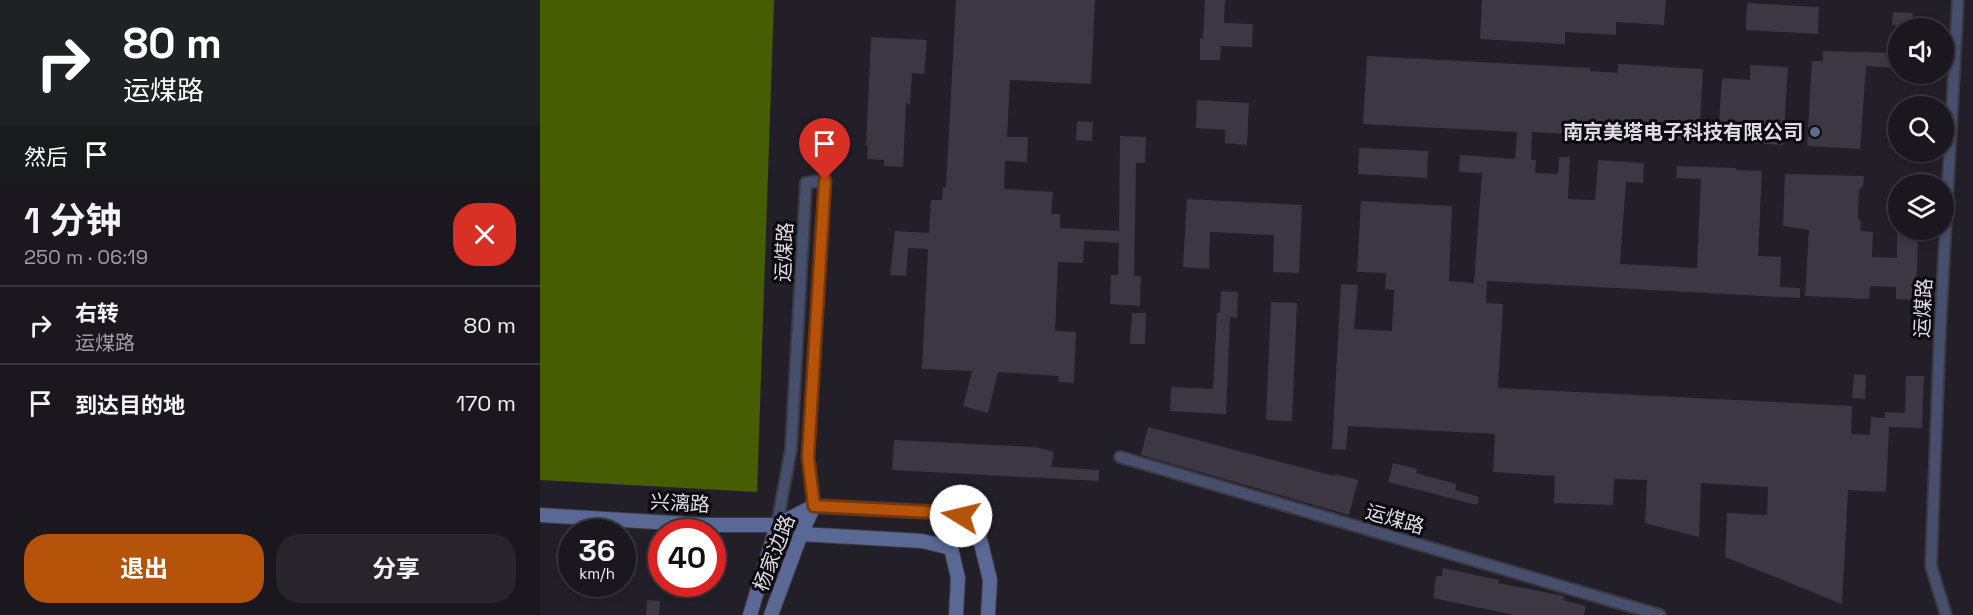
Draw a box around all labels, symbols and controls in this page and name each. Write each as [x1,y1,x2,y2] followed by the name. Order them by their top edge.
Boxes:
[123,17,222,70] text: 80 m
[1888,18,1954,240] map controls
[1888,18,1954,84] button: sound
[24,24,102,102] icon: right
[123,73,204,108] text: 运煤路
[1888,96,1954,162] button: search
[799,118,850,180] pin
[1563,119,1803,145] place label: 南京美塔电子科技有限公司
[1808,125,1822,139] marker: 南京美塔电子科技有限公司
[808,127,841,160] icon: arrive
[80,138,113,171] icon: arrive
[24,143,68,171] text: 然后
[1888,174,1954,240] button: layers
[24,198,121,244] text: 1 分钟
[453,203,516,266] button: close
[769,221,799,283] street label: 运煤路
[24,244,148,270] text: 250 m · 06:19
[1908,277,1938,339] street label: 运煤路
[75,299,119,327] text: 右转
[24,309,57,342] icon: right
[464,311,516,339] text: 80 m
[75,330,135,356] text: 运煤路
[24,387,57,420] icon: arrive
[456,389,516,417] text: 170 m
[75,391,185,419] text: 到达目的地
[929,484,993,548] position arrow
[649,488,711,518] street label: 兴漓路
[1363,498,1427,540] street label: 运煤路
[748,511,800,595] street label: 杨家边路
[648,519,726,597] speed limit sign: 40
[579,531,615,570] text: 36
[24,534,264,603] button: 退出
[276,534,516,603] button: 分享
[579,564,615,583] text: km/h

